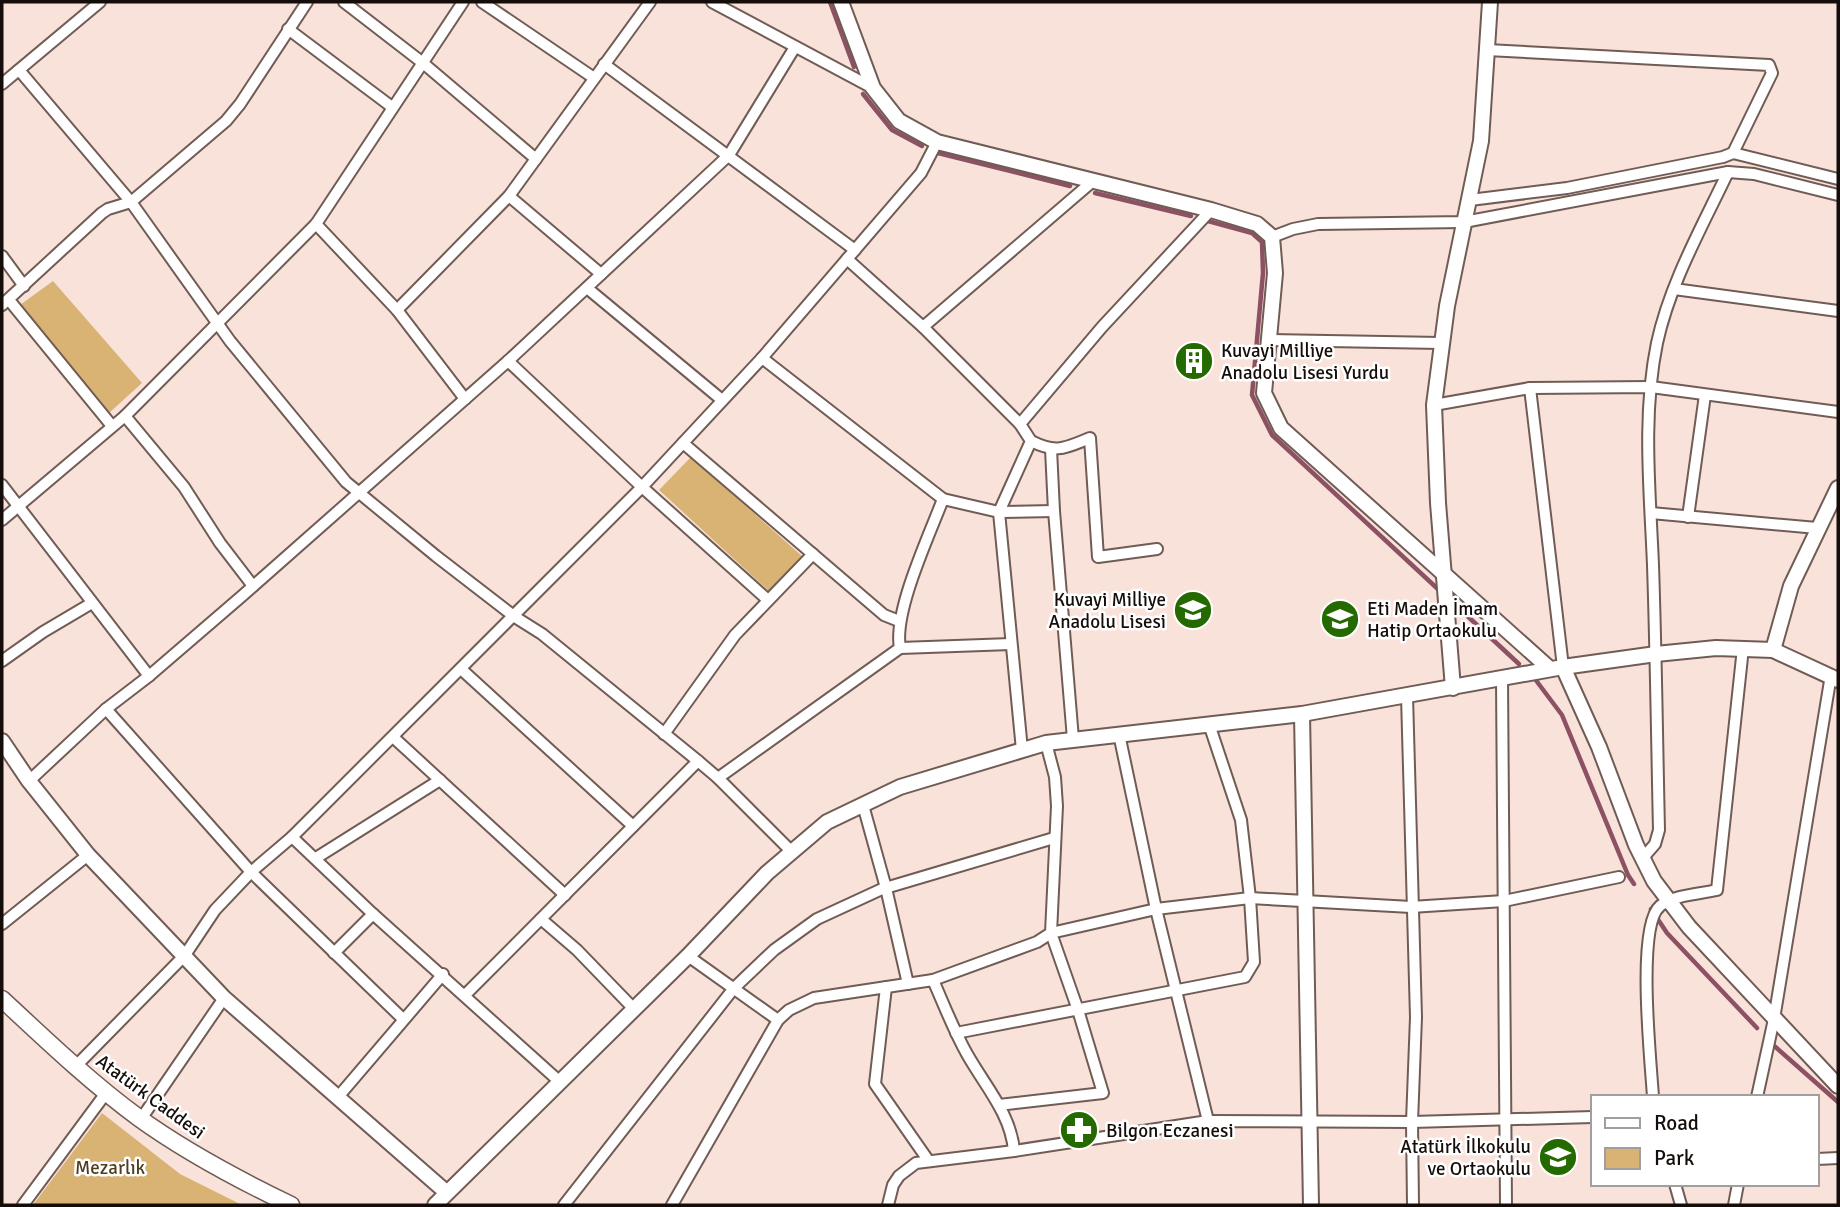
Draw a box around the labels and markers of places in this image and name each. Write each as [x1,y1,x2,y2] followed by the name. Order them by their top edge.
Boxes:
[1221,339,1389,385] place label: Kuvayi Milliye Anadolu Lisesi Yurdu
[1173,340,1215,382] building icon: Kuvayi Milliye Anadolu Lisesi Yurdu
[1049,588,1166,634] place label: Kuvayi Milliye Anadolu Lisesi
[1172,589,1214,631] school or university icon: Kuvayi Milliye Anadolu Lisesi
[1367,597,1498,643] place label: Eti Maden İmam Hatip Ortaokulu
[1319,598,1361,640] school or university icon: Eti Maden İmam Hatip Ortaokulu
[1058,1109,1100,1151] pharmacy icon: Bilgon Eczanesi
[1106,1119,1234,1143] place label: Bilgon Eczanesi
[1400,1135,1531,1181] place label: Atatürk İlkokulu ve Ortaokulu
[1537,1136,1579,1178] school or university icon: Atatürk İlkokulu ve Ortaokulu

